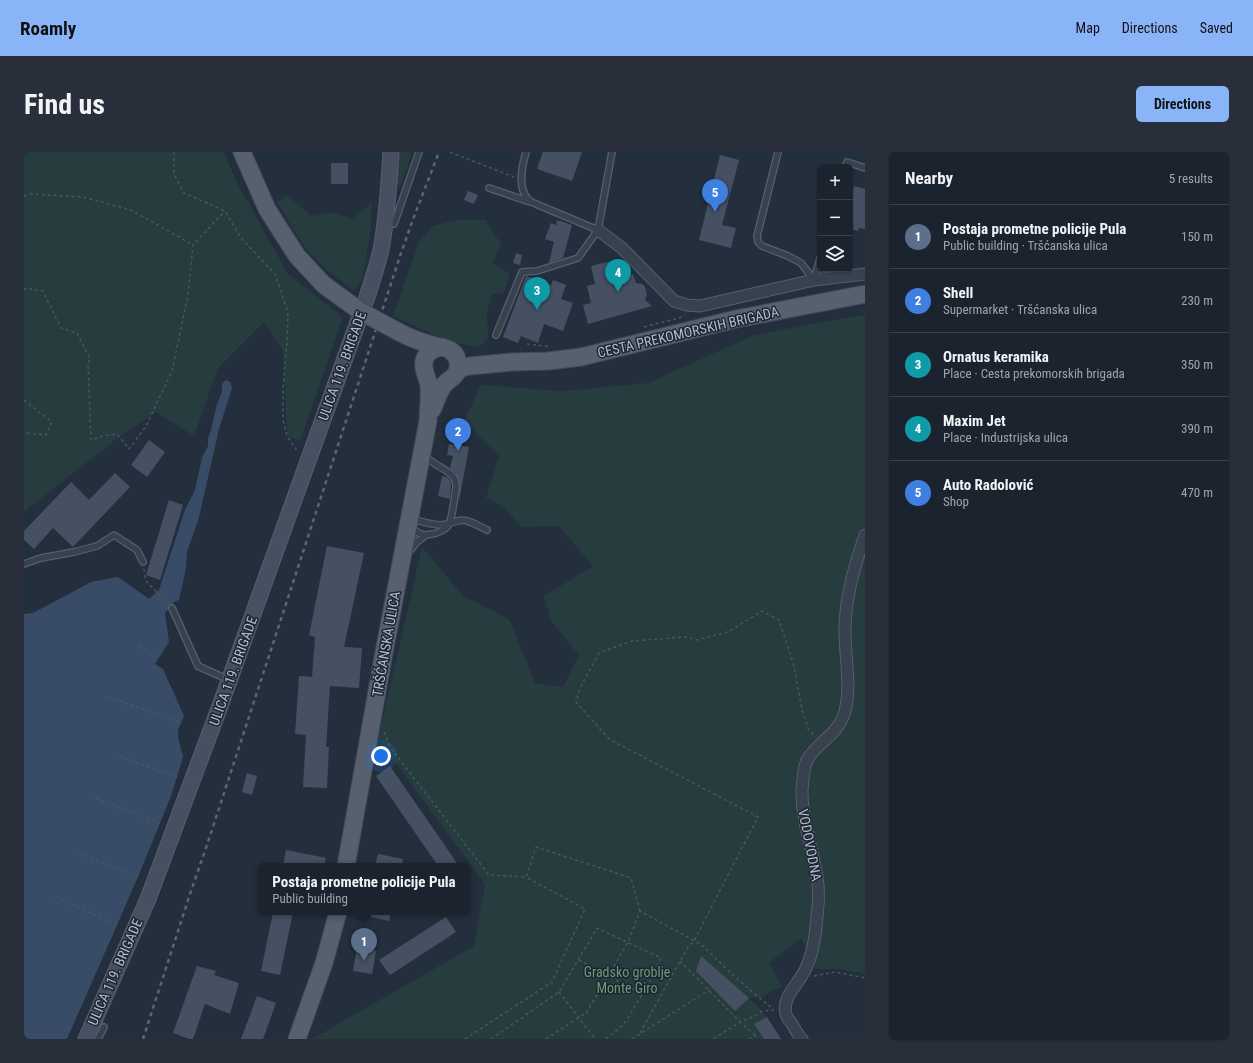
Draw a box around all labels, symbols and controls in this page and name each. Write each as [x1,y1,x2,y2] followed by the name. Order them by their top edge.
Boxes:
[20,17,76,40] text: Roamly
[1076,20,1100,36] text: Map
[1122,20,1178,36] text: Directions
[1200,20,1233,36] text: Saved
[1136,86,1229,122] button: Directions
[24,88,105,121] text: Find us
[817,164,853,272] map controls
[817,164,853,200] button: +
[905,168,953,188] text: Nearby
[1169,171,1213,186] text: 5 results
[702,179,728,212] pin: 5
[817,200,853,236] button: −
[943,220,1126,238] text: Postaja prometne policije Pula
[915,229,921,244] text: 1
[1181,229,1213,244] text: 150 m
[817,236,853,272] button: layers
[943,238,1108,253] text: Public building · Tršćanska ulica
[605,259,631,292] pin: 4
[524,277,550,310] pin: 3
[943,284,973,302] text: Shell
[915,293,921,308] text: 2
[1181,293,1213,308] text: 230 m
[943,302,1097,317] text: Supermarket · Tršćanska ulica
[596,303,780,361] street label: CESTA PREKOMORSKIH BRIGADA
[315,309,369,423] street label: ULICA 119. BRIGADE
[943,348,1049,366] text: Ornatus keramika
[915,357,921,372] text: 3
[1181,357,1213,372] text: 350 m
[943,366,1125,381] text: Place · Cesta prekomorskih brigada
[943,412,1006,430] text: Maxim Jet
[445,418,471,451] pin: 2
[915,421,921,436] text: 4
[1181,421,1213,436] text: 390 m
[943,430,1068,445] text: Place · Industrijska ulica
[943,476,1033,494] text: Auto Radolović
[915,485,921,500] text: 5
[1181,485,1213,500] text: 470 m
[943,494,969,509] text: Shop
[368,590,403,698] street label: TRŠĆANSKA ULICA
[206,614,260,728] street label: ULICA 119. BRIGADE
[371,746,391,766] your location
[795,807,825,883] street label: VODOVODNA
[258,863,470,915] popup
[272,873,456,891] text: Postaja prometne policije Pula
[272,891,348,906] text: Public building
[84,916,146,1028] street label: ULICA 119. BRIGADE
[351,928,377,961] pin: 1
[584,964,671,996] park label: Gradsko groblje Monte Giro

